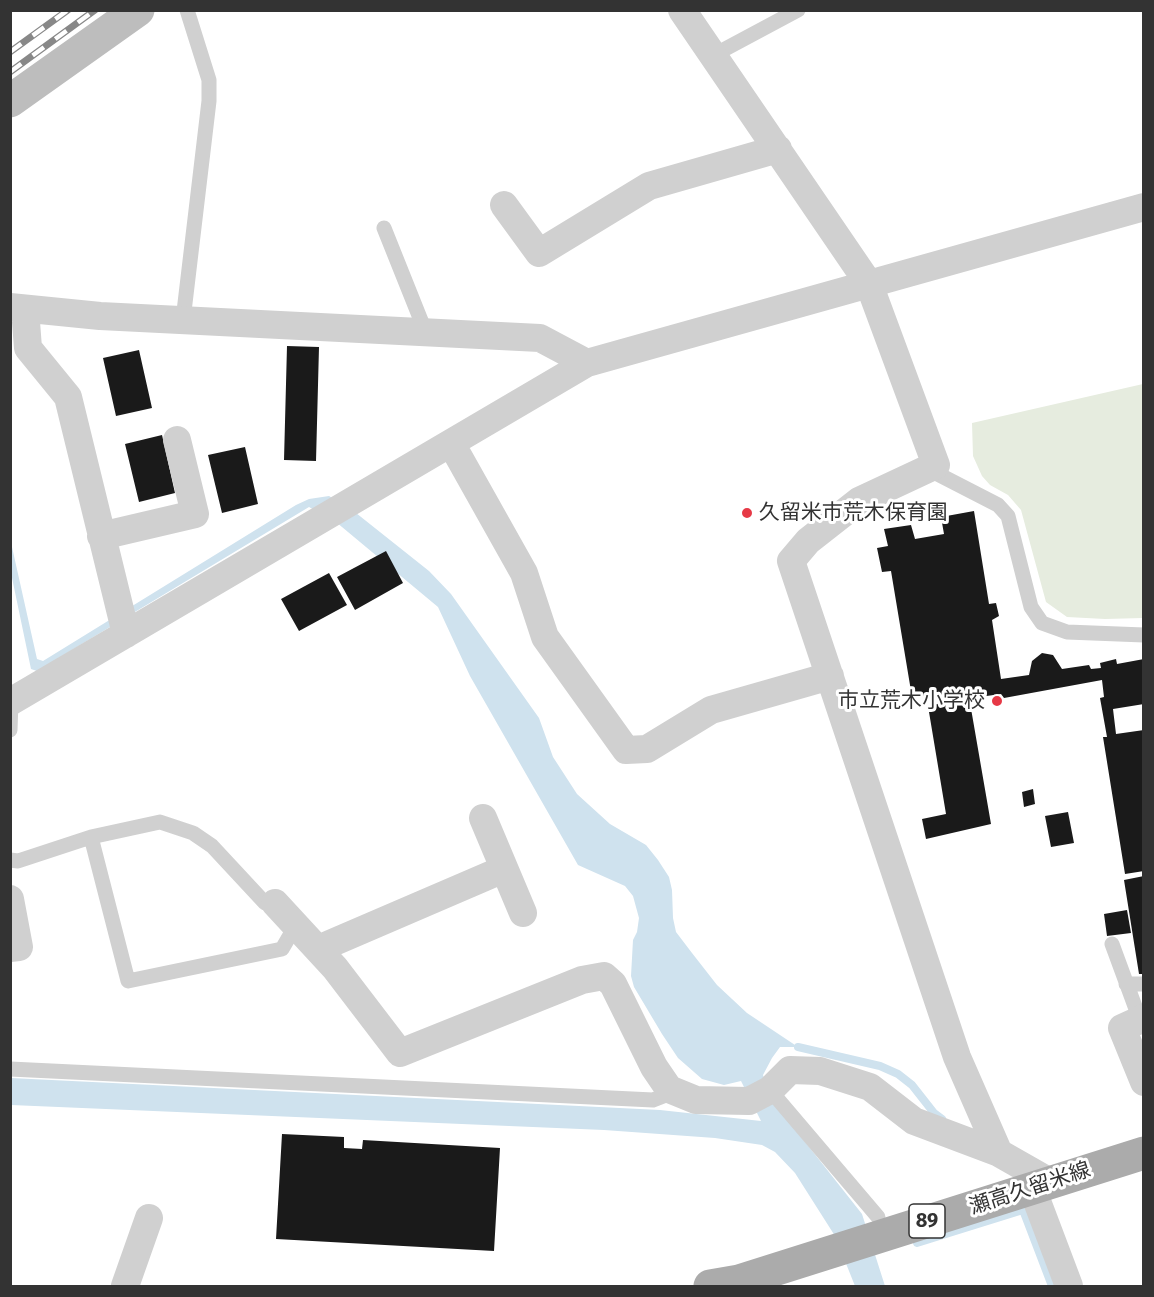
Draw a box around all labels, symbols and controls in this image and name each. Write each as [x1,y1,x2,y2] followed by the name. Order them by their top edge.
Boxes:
[759,500,948,526] place label: 久留米市荒木保育園
[740,506,754,520] marker: 久留米市荒木保育園
[838,688,985,714] place label: 市立荒木小学校
[990,694,1004,708] marker: 市立荒木小学校
[966,1158,1094,1220] street label: 瀬高久留米線
[909,1204,945,1238] road number: 89

